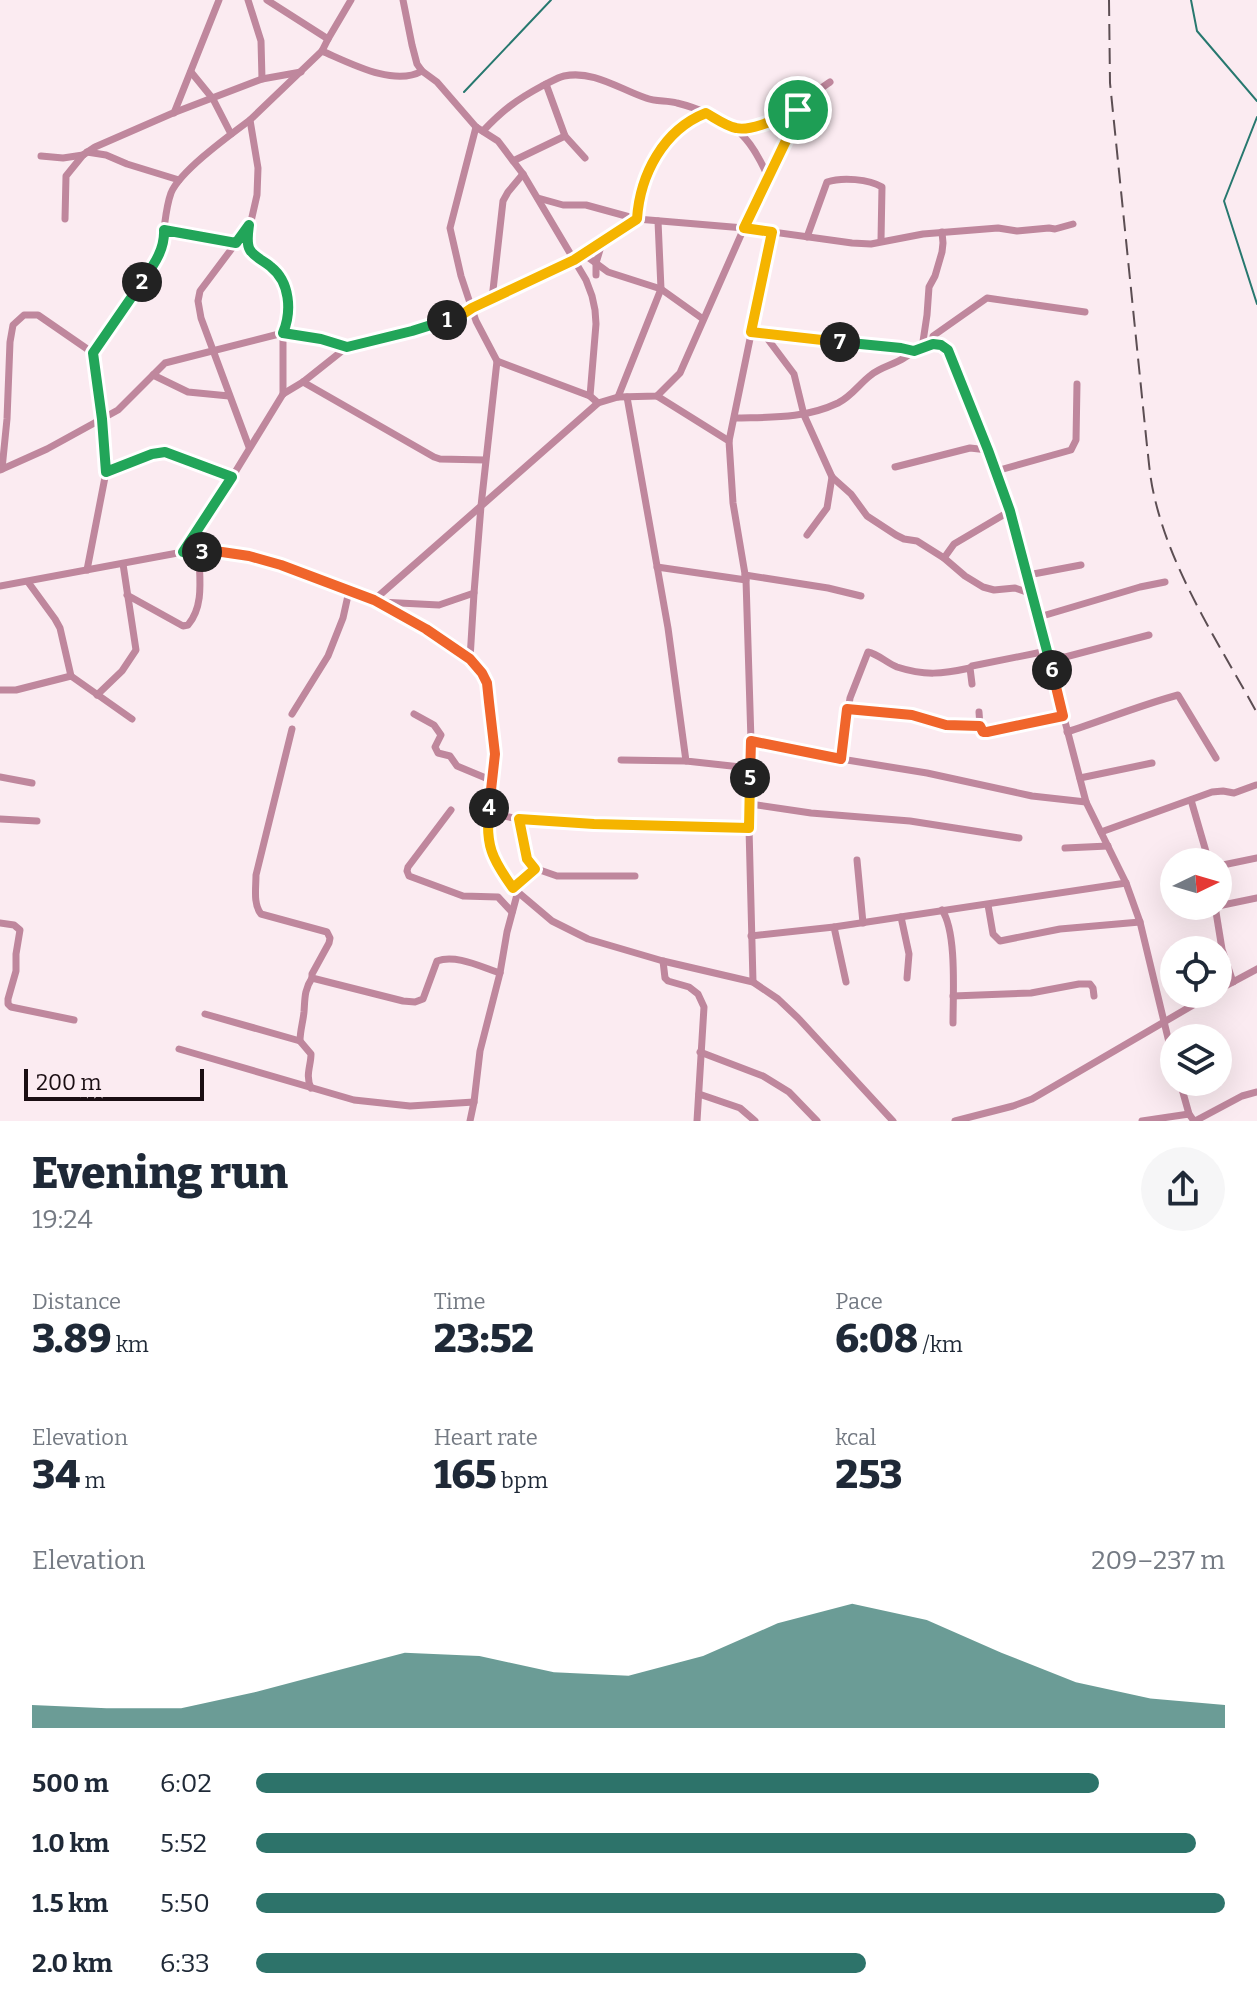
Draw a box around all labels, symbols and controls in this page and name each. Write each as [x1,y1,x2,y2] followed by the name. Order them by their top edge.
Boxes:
[764,76,832,144] pin
[776,88,820,132] icon: arrive
[122,262,162,302] pin: 2
[136,268,148,295] text: 2
[427,300,467,340] pin: 1
[442,306,452,333] text: 1
[820,322,860,362] pin: 7
[834,328,846,355] text: 7
[182,532,222,572] pin: 3
[196,538,208,565] text: 3
[1032,650,1072,690] pin: 6
[1045,656,1059,683] text: 6
[730,758,770,798] pin: 5
[744,764,756,791] text: 5
[469,788,509,828] pin: 4
[482,794,496,821] text: 4
[1160,848,1232,920] north arrow
[1160,848,1232,1096] map controls
[1160,936,1232,1008] button: locate
[1160,1024,1232,1096] button: layers
[24,1065,204,1101] scale bar
[36,1069,102,1096] text: 200 m
[32,1147,288,1200] text: Evening run
[1141,1147,1225,1231] button: share
[32,1204,93,1235] text: 19:24
[32,1288,121,1315] text: Distance
[434,1288,486,1315] text: Time
[835,1288,883,1315] text: Pace
[32,1315,111,1363] text: 3.89
[434,1315,534,1363] text: 23:52
[835,1315,918,1363] text: 6:08
[111,1331,149,1358] text: km
[918,1331,963,1358] text: /km
[32,1424,128,1451] text: Elevation
[434,1424,538,1451] text: Heart rate
[835,1424,876,1451] text: kcal
[32,1451,80,1499] text: 34
[434,1451,497,1499] text: 165
[835,1451,902,1499] text: 253
[80,1467,105,1494] text: m
[497,1467,548,1494] text: bpm
[32,1545,145,1576] text: Elevation
[1091,1545,1225,1576] text: 209–237 m
[32,1768,109,1799] text: 500 m
[160,1768,212,1799] text: 6:02
[32,1828,109,1859] text: 1.0 km
[160,1828,207,1859] text: 5:52
[32,1888,108,1919] text: 1.5 km
[160,1888,210,1919] text: 5:50
[32,1948,113,1979] text: 2.0 km
[160,1948,210,1979] text: 6:33

